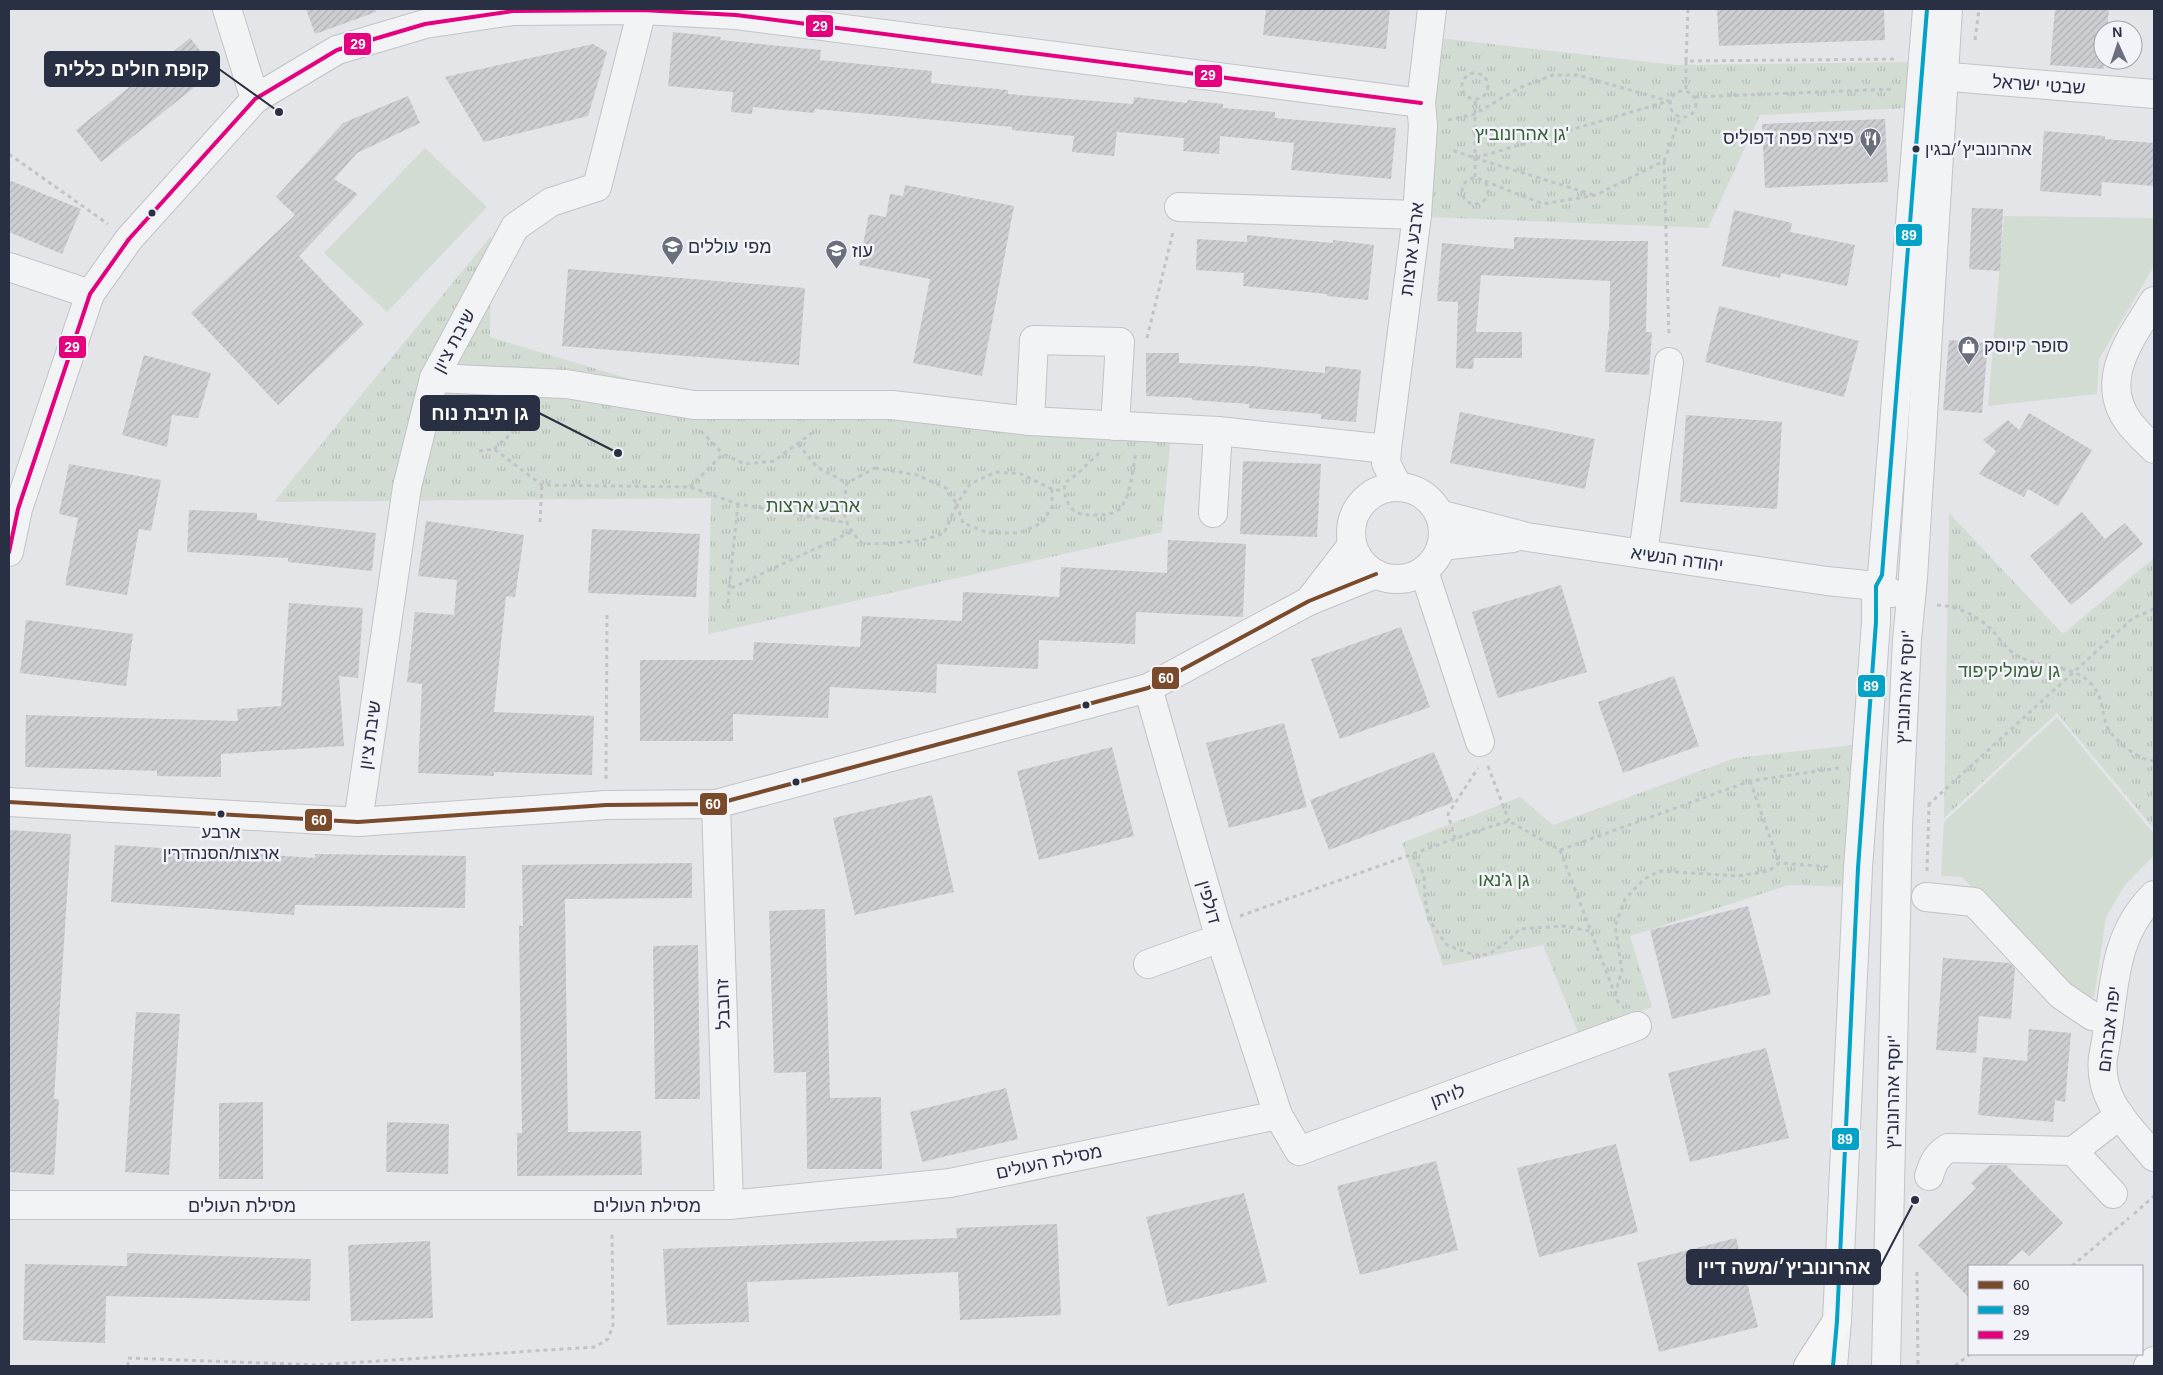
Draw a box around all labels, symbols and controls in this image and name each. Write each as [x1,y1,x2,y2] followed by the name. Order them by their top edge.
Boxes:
[805,14,834,38] line badge: 29
[812,18,828,34] text: 29
[2093,20,2143,70] north arrow
[2112,24,2123,40] text: N
[343,32,372,56] line badge: 29
[350,36,366,52] text: 29
[45,52,219,86] callout: קופת חולים כללית
[55,59,209,80] text: קופת חולים כללית
[1194,64,1223,88] line badge: 29
[1200,67,1216,83] text: 29
[1992,72,2086,98] street label: שבטי ישראל
[1475,124,1569,144] park label: גן אהרונוביץ'
[1858,126,1882,157] restaurant icon: פיצה פפה דפוליס
[1723,128,1854,148] place label: פיצה פפה דפוליס
[1925,140,2032,159] place label: אהרונוביץ׳/בגין
[1911,144,1921,154] marker: אהרונוביץ׳/בגין
[1396,200,1428,297] street label: ארבע ארצות
[147,208,157,218] unlabelled marker
[1895,223,1923,247] line badge: 89
[1901,227,1917,243] text: 89
[660,235,684,266] school or university icon: מפי עוללים
[688,237,772,257] place label: מפי עוללים
[824,239,848,270] school or university icon: עוז
[852,241,873,261] place label: עוז
[429,306,479,376] street label: שיבת ציון
[1956,334,1980,365] shop icon: סופר קיוסק
[58,335,87,359] line badge: 29
[1984,336,2068,356] place label: סופר קיוסק
[64,339,80,355] text: 29
[421,396,539,430] callout: גן תיבת נוח
[431,403,529,424] text: גן תיבת נוח
[766,496,861,516] park label: ארבע ארצות
[1629,543,1725,575] street label: יהודה הנשיא
[1892,630,1918,744] street label: יוסף אהרונוביץ'
[1958,661,2061,681] park label: גן שמוליקיפוד
[1151,666,1180,690] line badge: 60
[1158,670,1174,686] text: 60
[1857,674,1886,698] line badge: 89
[1863,678,1879,694] text: 89
[355,699,385,771] street label: שיבת ציון
[1081,700,1091,710] unlabelled marker
[791,777,801,787] unlabelled marker
[699,792,728,816] line badge: 60
[705,796,721,812] text: 60
[304,808,333,832] line badge: 60
[216,809,226,819] marker: ארבע ארצות/הסנהדרין
[311,812,327,828] text: 60
[163,823,280,863] place label: ארבע ארצות/הסנהדרין
[1478,870,1530,890] park label: גן ג'נאו
[1193,878,1225,926] street label: דולפין
[712,978,734,1030] street label: זרובבל
[2094,985,2124,1073] street label: יפה אברהם
[1882,1035,1904,1149] street label: יוסף אהרונוביץ'
[1428,1081,1468,1111] street label: לויתן
[1831,1127,1860,1151] line badge: 89
[1837,1131,1853,1147] text: 89
[994,1141,1104,1183] street label: מסילת העולים
[188,1196,296,1216] street label: מסילת העולים
[593,1196,701,1216] street label: מסילת העולים
[1687,1250,1880,1284] callout: אהרונוביץ׳/משה דיין
[1697,1257,1871,1278] text: אהרונוביץ׳/משה דיין
[1968,1265,2143,1355] legend
[2013,1276,2030,1293] text: 60
[2013,1301,2030,1318] text: 89
[2013,1326,2030,1343] text: 29

